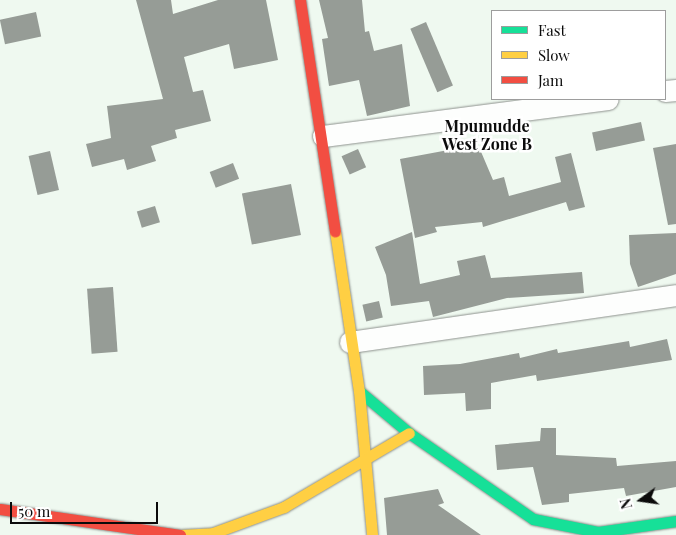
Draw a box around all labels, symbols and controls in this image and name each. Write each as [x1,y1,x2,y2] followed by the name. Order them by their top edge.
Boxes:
[491,10,666,100] legend
[538,20,566,40] text: Fast
[538,45,570,65] text: Slow
[538,70,563,90] text: Jam
[442,116,532,154] district label: Mpumudde West Zone B
[616,475,666,525] north arrow
[12,492,160,524] scale bar
[616,497,636,511] text: N
[18,501,50,521] text: 50 m

